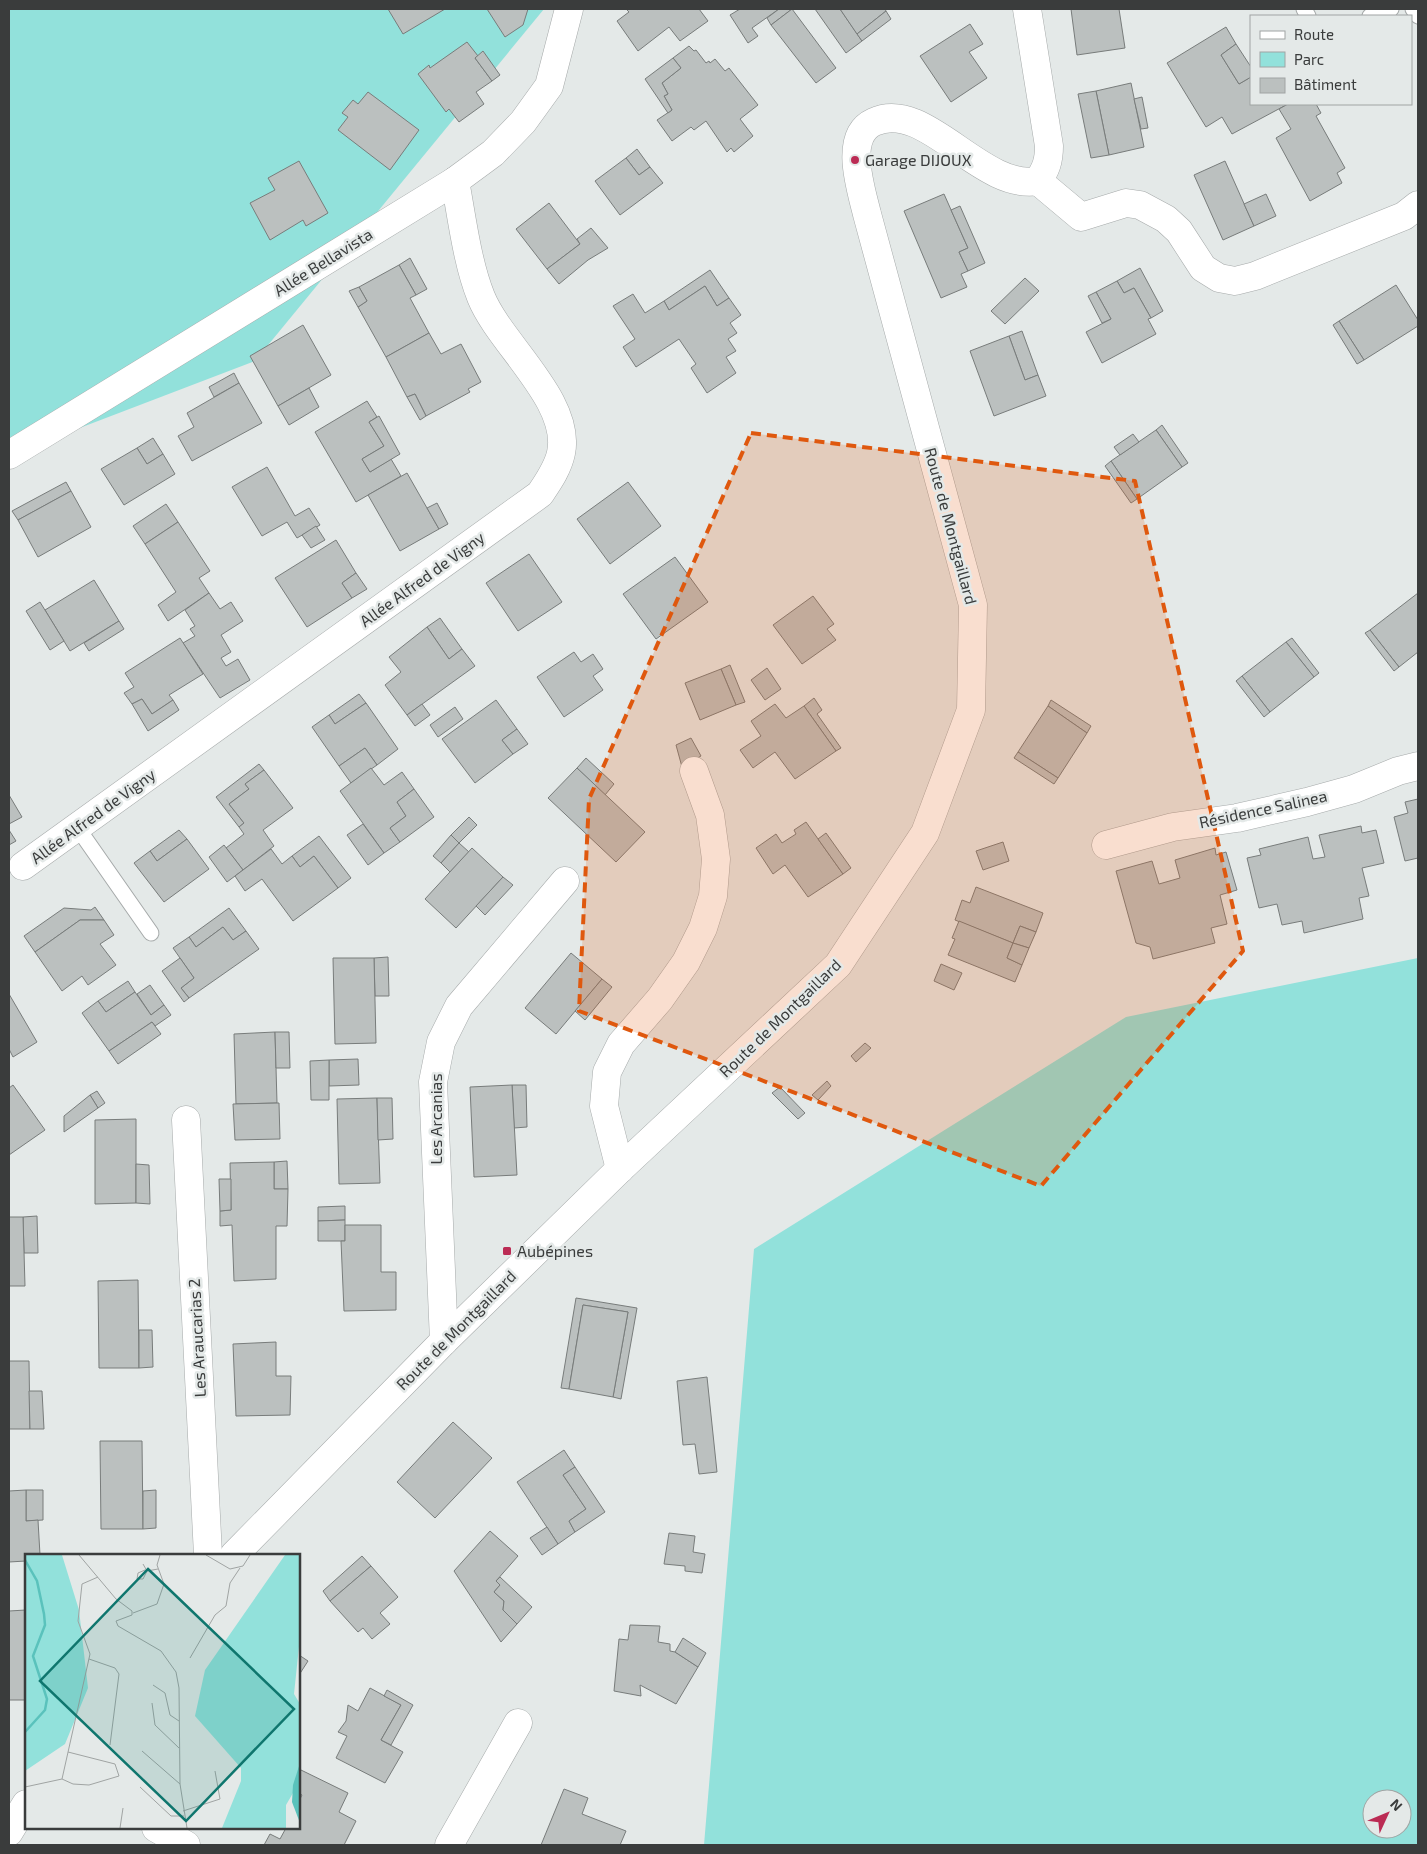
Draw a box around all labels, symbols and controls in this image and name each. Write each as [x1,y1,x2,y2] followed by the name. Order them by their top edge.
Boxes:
[1250,15,1412,105] legend
[1294,25,1334,43] text: Route
[1294,50,1324,68] text: Parc
[1294,75,1357,93] text: Bâtiment
[865,150,972,169] place label: Garage DIJOUX
[849,154,861,166] marker: Garage DIJOUX
[270,224,375,299] street label: Allée Bellavista
[921,445,982,606] street label: Route de Montgaillard
[356,527,488,630] street label: Allée Alfred de Vigny
[27,764,159,867] street label: Allée Alfred de Vigny
[1197,786,1329,831] street label: Résidence Salinea
[715,955,844,1081] street label: Route de Montgaillard
[426,1073,445,1165] street label: Les Arcanias
[517,1241,593,1260] place label: Aubépines
[501,1245,513,1257] marker: Aubépines
[392,1266,519,1393] street label: Route de Montgaillard
[184,1278,209,1398] street label: Les Araucarias 2
[25,1554,300,1829] inset map
[1362,1789,1412,1839] north arrow
[1387,1795,1406,1814] text: N

